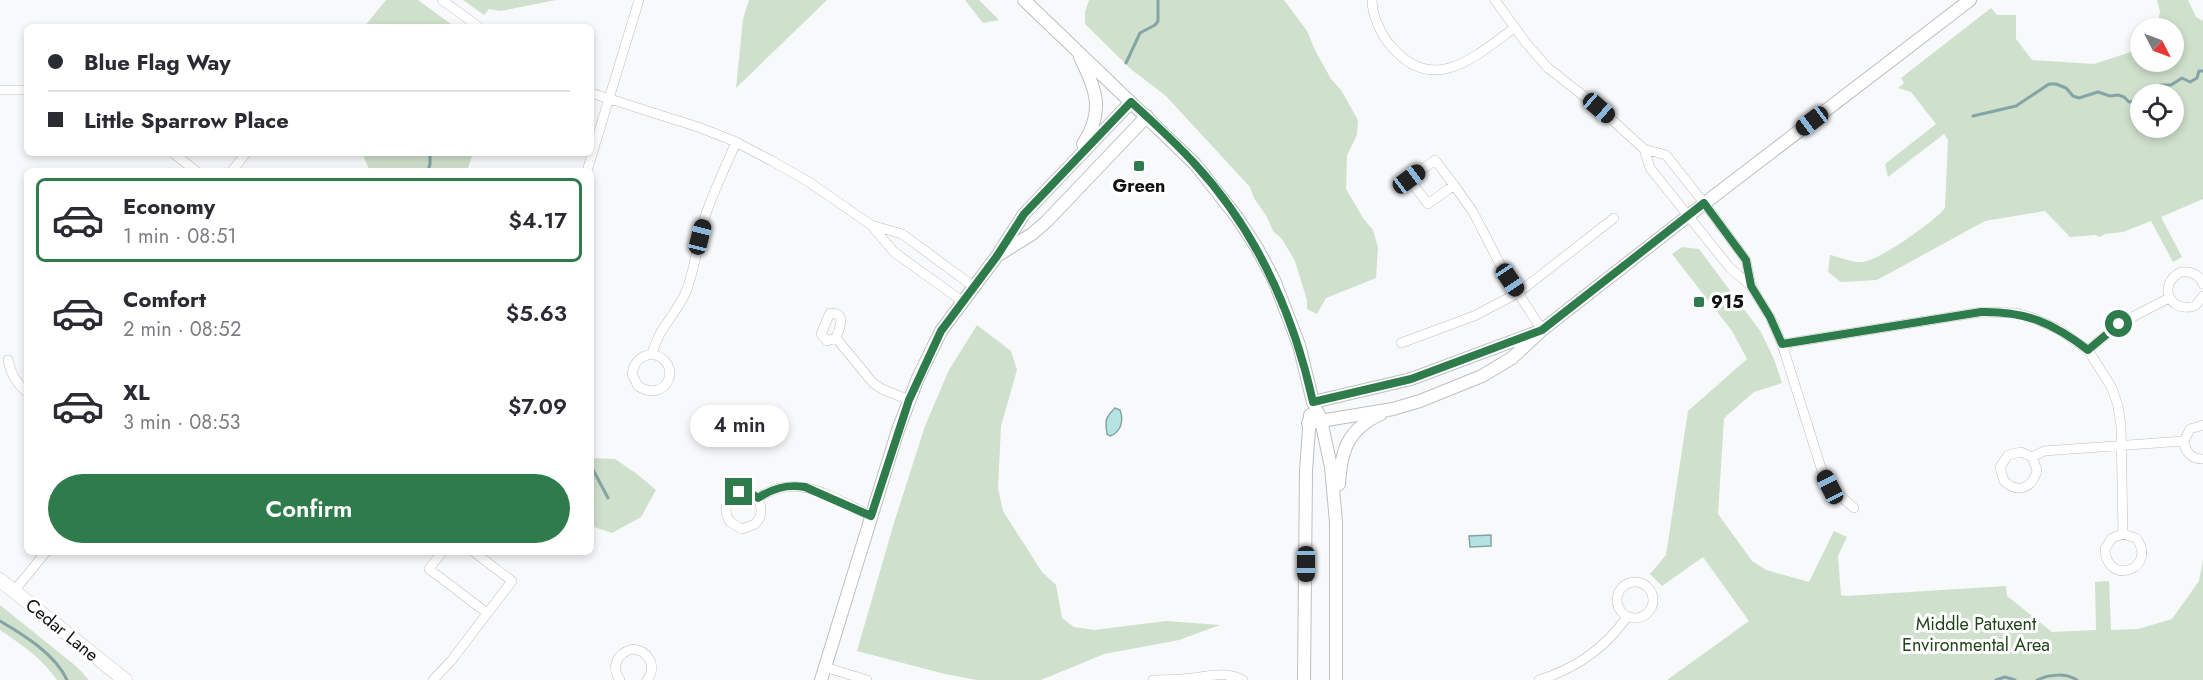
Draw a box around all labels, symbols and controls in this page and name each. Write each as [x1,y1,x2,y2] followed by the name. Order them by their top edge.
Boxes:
[2130,18,2184,72] north arrow
[2130,18,2184,138] map controls
[84,46,231,78] text: Blue Flag Way
[2130,84,2184,138] button: locate
[1580,89,1618,127] car
[1792,103,1832,139] car
[84,104,289,136] text: Little Sparrow Place
[1132,159,1146,173] marker: Green
[1389,161,1429,197] car
[1113,173,1165,199] place label: Green
[123,190,215,222] text: Economy
[51,193,105,247] icon: car
[509,204,567,236] text: $4.17
[687,217,713,257] car
[123,222,237,251] text: 1 min · 08:51
[1492,260,1528,300] car
[123,283,206,315] text: Comfort
[51,286,105,340] icon: car
[1711,289,1744,315] place label: 915
[1692,295,1706,309] marker: 915
[506,297,567,329] text: $5.63
[2105,310,2132,337] route start
[123,315,241,344] text: 2 min · 08:52
[123,376,150,408] text: XL
[51,379,105,433] icon: car
[508,390,567,422] text: $7.09
[690,405,789,447] callout: 4 min
[123,408,240,437] text: 3 min · 08:53
[714,411,766,440] text: 4 min
[1814,467,1846,507] car
[48,474,570,543] button: Confirm
[725,478,752,505] route end
[1297,546,1315,582] car
[20,592,104,668] street label: Cedar Lane
[1902,611,2050,658] park label: Middle Patuxent Environmental Area

